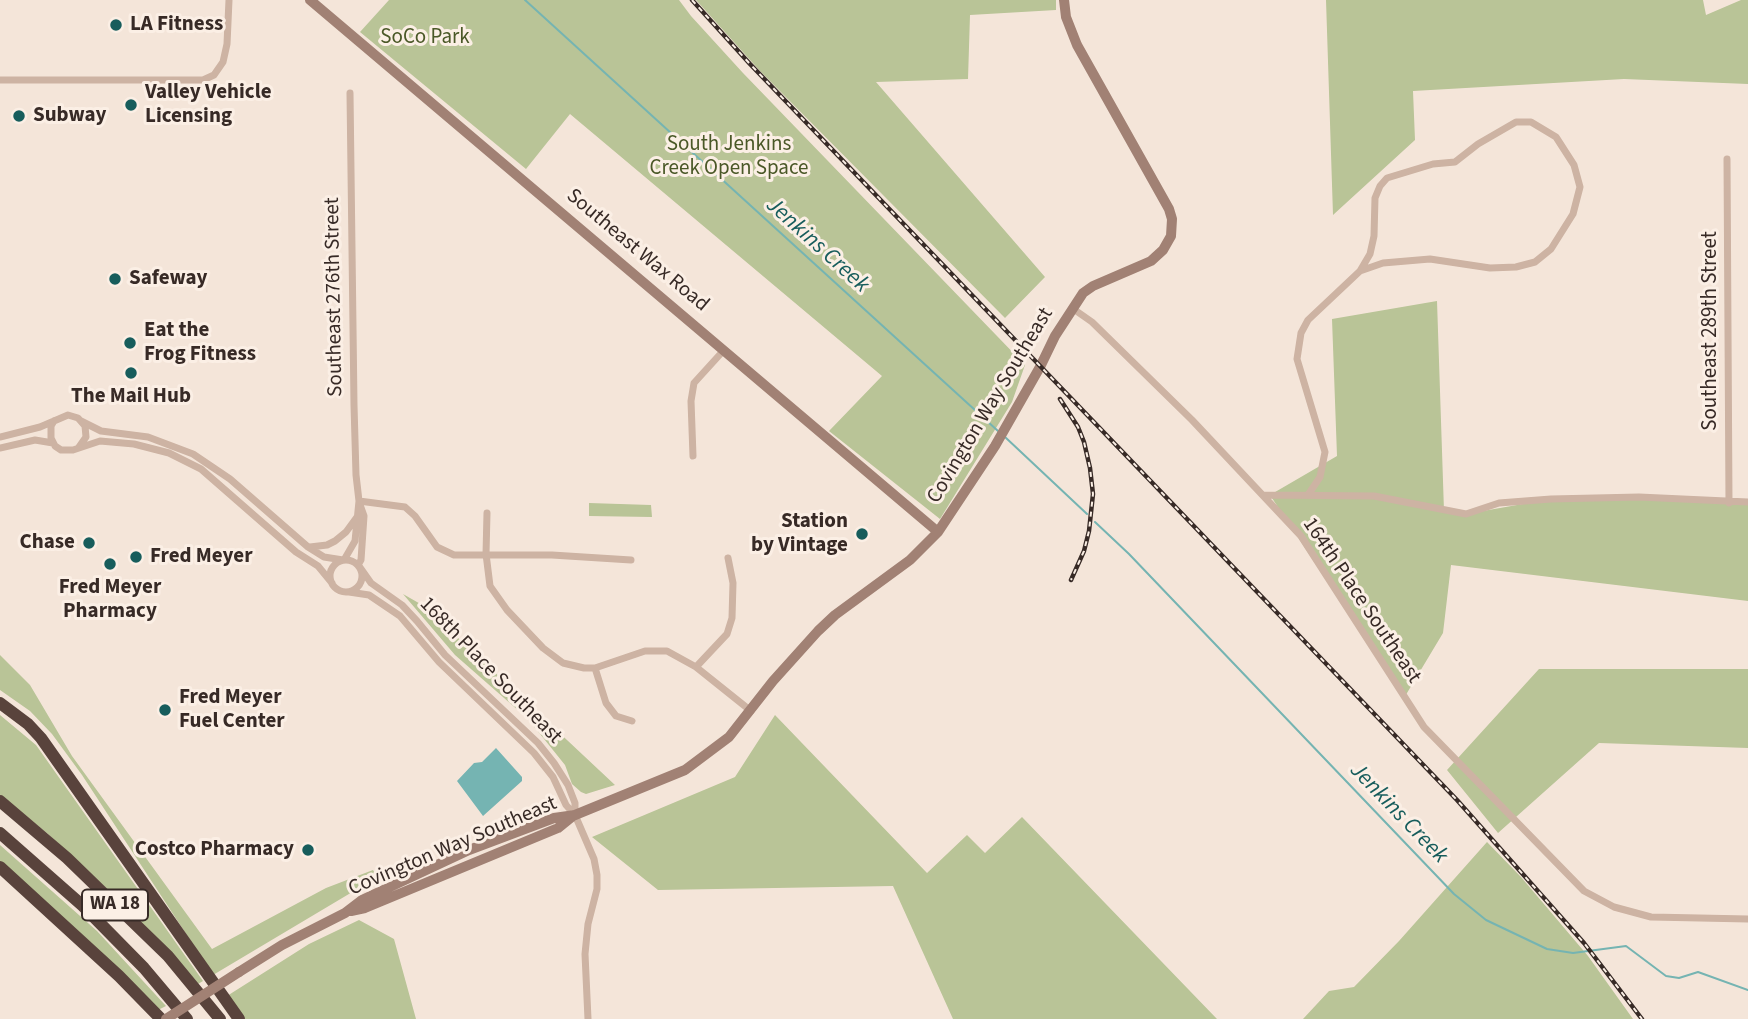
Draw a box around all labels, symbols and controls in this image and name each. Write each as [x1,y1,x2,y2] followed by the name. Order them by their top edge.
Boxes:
[130,12,223,38] place label: LA Fitness
[108,17,124,33] marker: LA Fitness
[380,25,470,51] park label: SoCo Park
[145,80,272,130] place label: Valley Vehicle Licensing
[123,97,139,113] marker: Valley Vehicle Licensing
[33,103,107,129] place label: Subway
[11,108,27,124] marker: Subway
[650,132,808,182] park label: South Jenkins Creek Open Space
[561,184,713,318] street label: Southeast Wax Road
[760,193,874,299] water label: Jenkins Creek
[321,197,349,397] street label: Southeast 276th Street
[1698,231,1724,431] street label: Southeast 289th Street
[129,266,208,292] place label: Safeway
[107,271,123,287] marker: Safeway
[923,304,1059,508] street label: Covington Way Southeast
[144,318,256,368] place label: Eat the Frog Fitness
[122,335,138,351] marker: Eat the Frog Fitness
[123,365,139,381] marker: The Mail Hub
[71,384,191,410] place label: The Mail Hub
[751,509,848,559] place label: Station by Vintage
[1296,513,1426,689] street label: 164th Place Southeast
[854,526,870,542] marker: Station by Vintage
[20,530,75,556] place label: Chase
[81,535,97,551] marker: Chase
[150,544,253,570] place label: Fred Meyer
[128,549,144,565] marker: Fred Meyer
[102,556,118,572] marker: Fred Meyer Pharmacy
[59,575,161,625] place label: Fred Meyer Pharmacy
[413,592,567,750] street label: 168th Place Southeast
[179,685,285,735] place label: Fred Meyer Fuel Center
[157,702,173,718] marker: Fred Meyer Fuel Center
[1343,758,1453,870] water label: Jenkins Creek
[345,792,561,902] street label: Covington Way Southeast
[135,837,294,863] place label: Costco Pharmacy
[300,842,316,858] marker: Costco Pharmacy
[82,890,148,920] road number: WA 18

